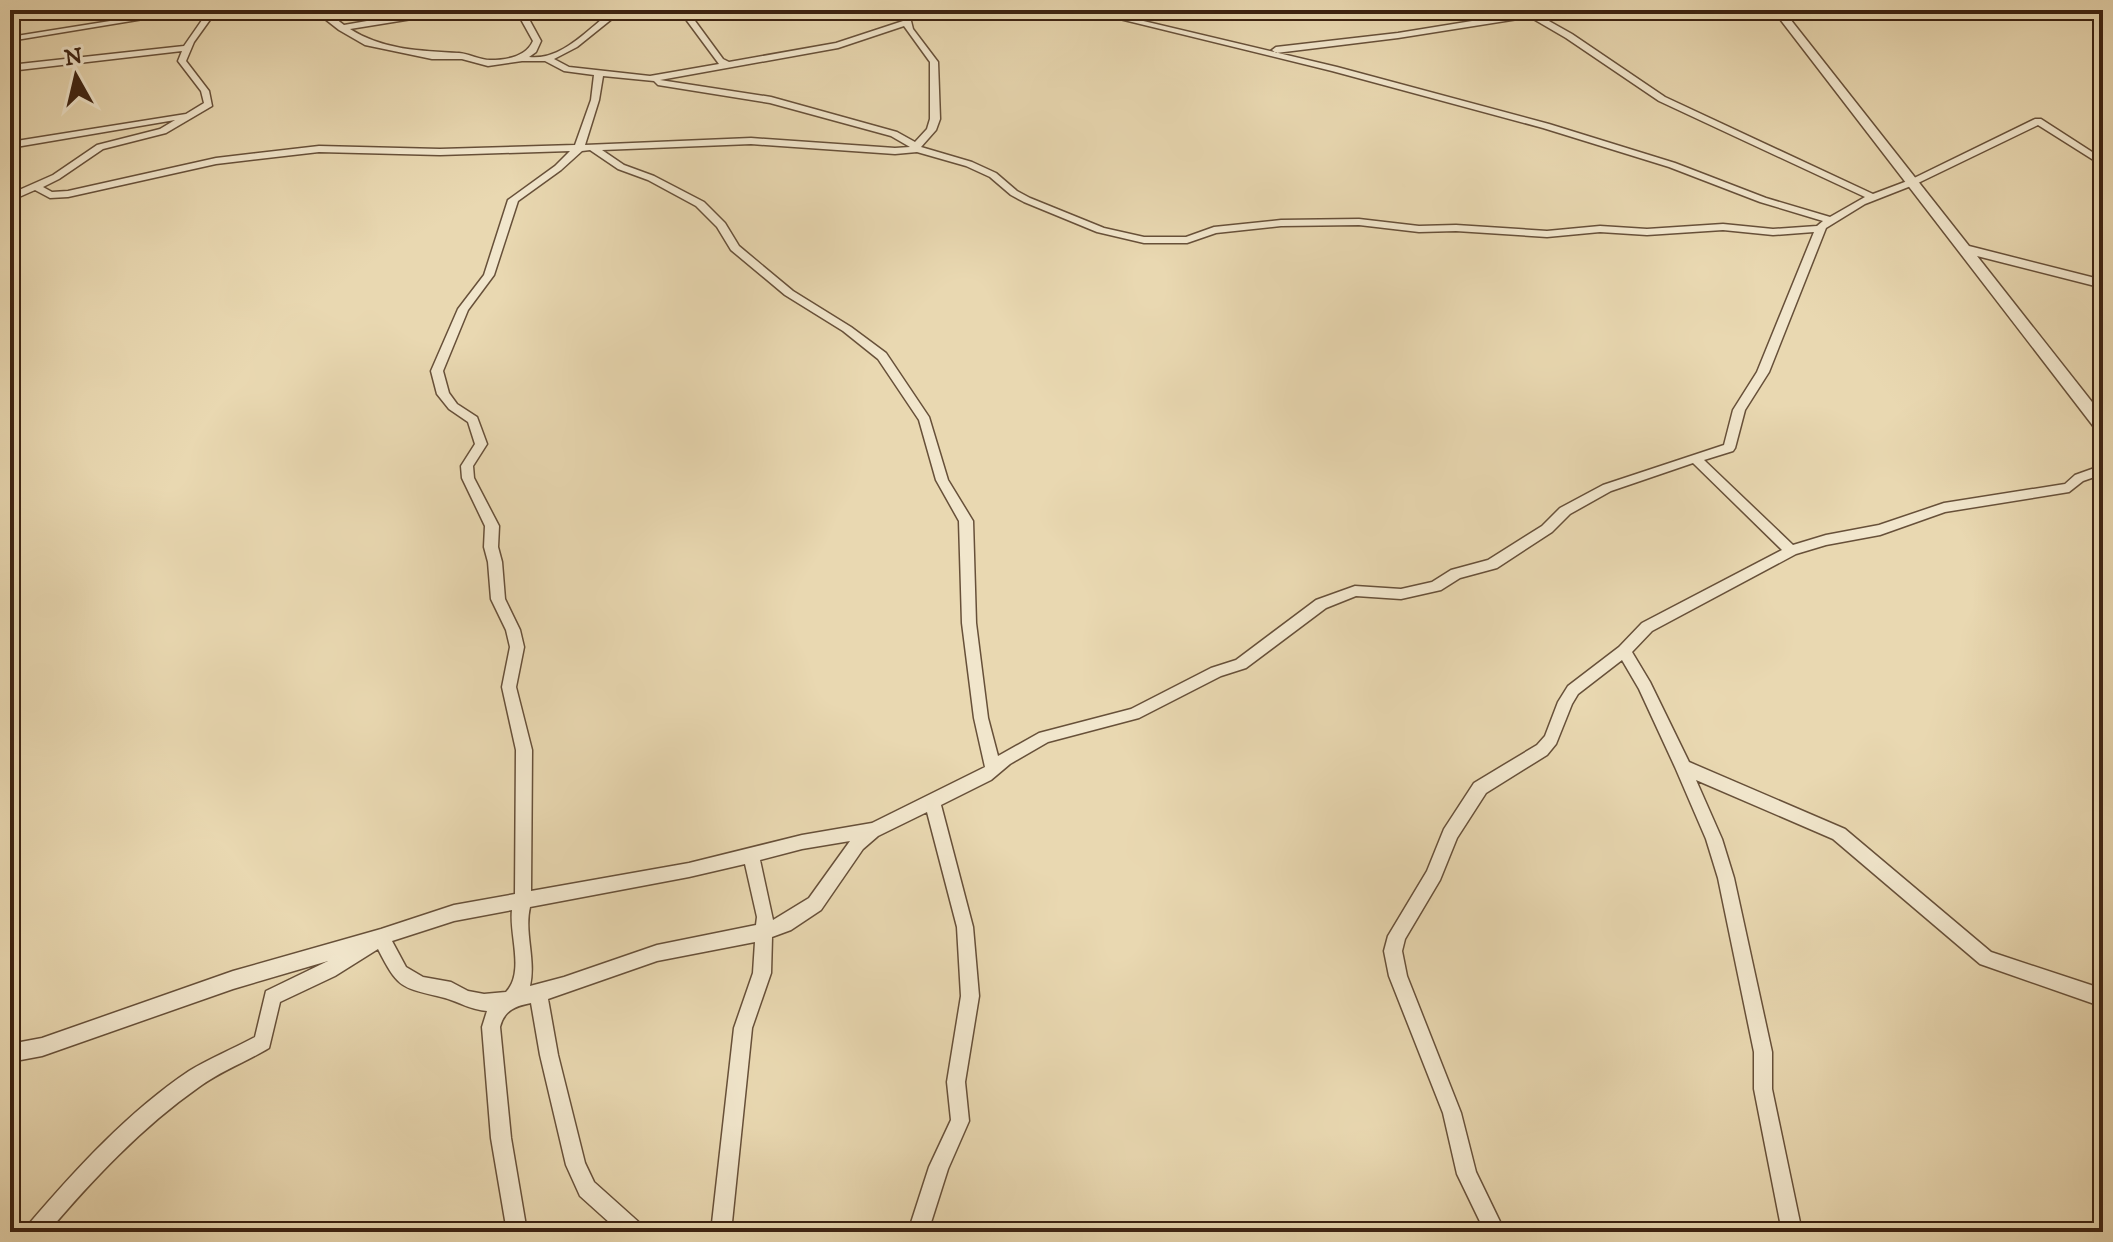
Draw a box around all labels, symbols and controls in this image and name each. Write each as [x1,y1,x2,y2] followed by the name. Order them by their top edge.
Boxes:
[36,36,116,116] north arrow
[63,43,84,72] text: N

